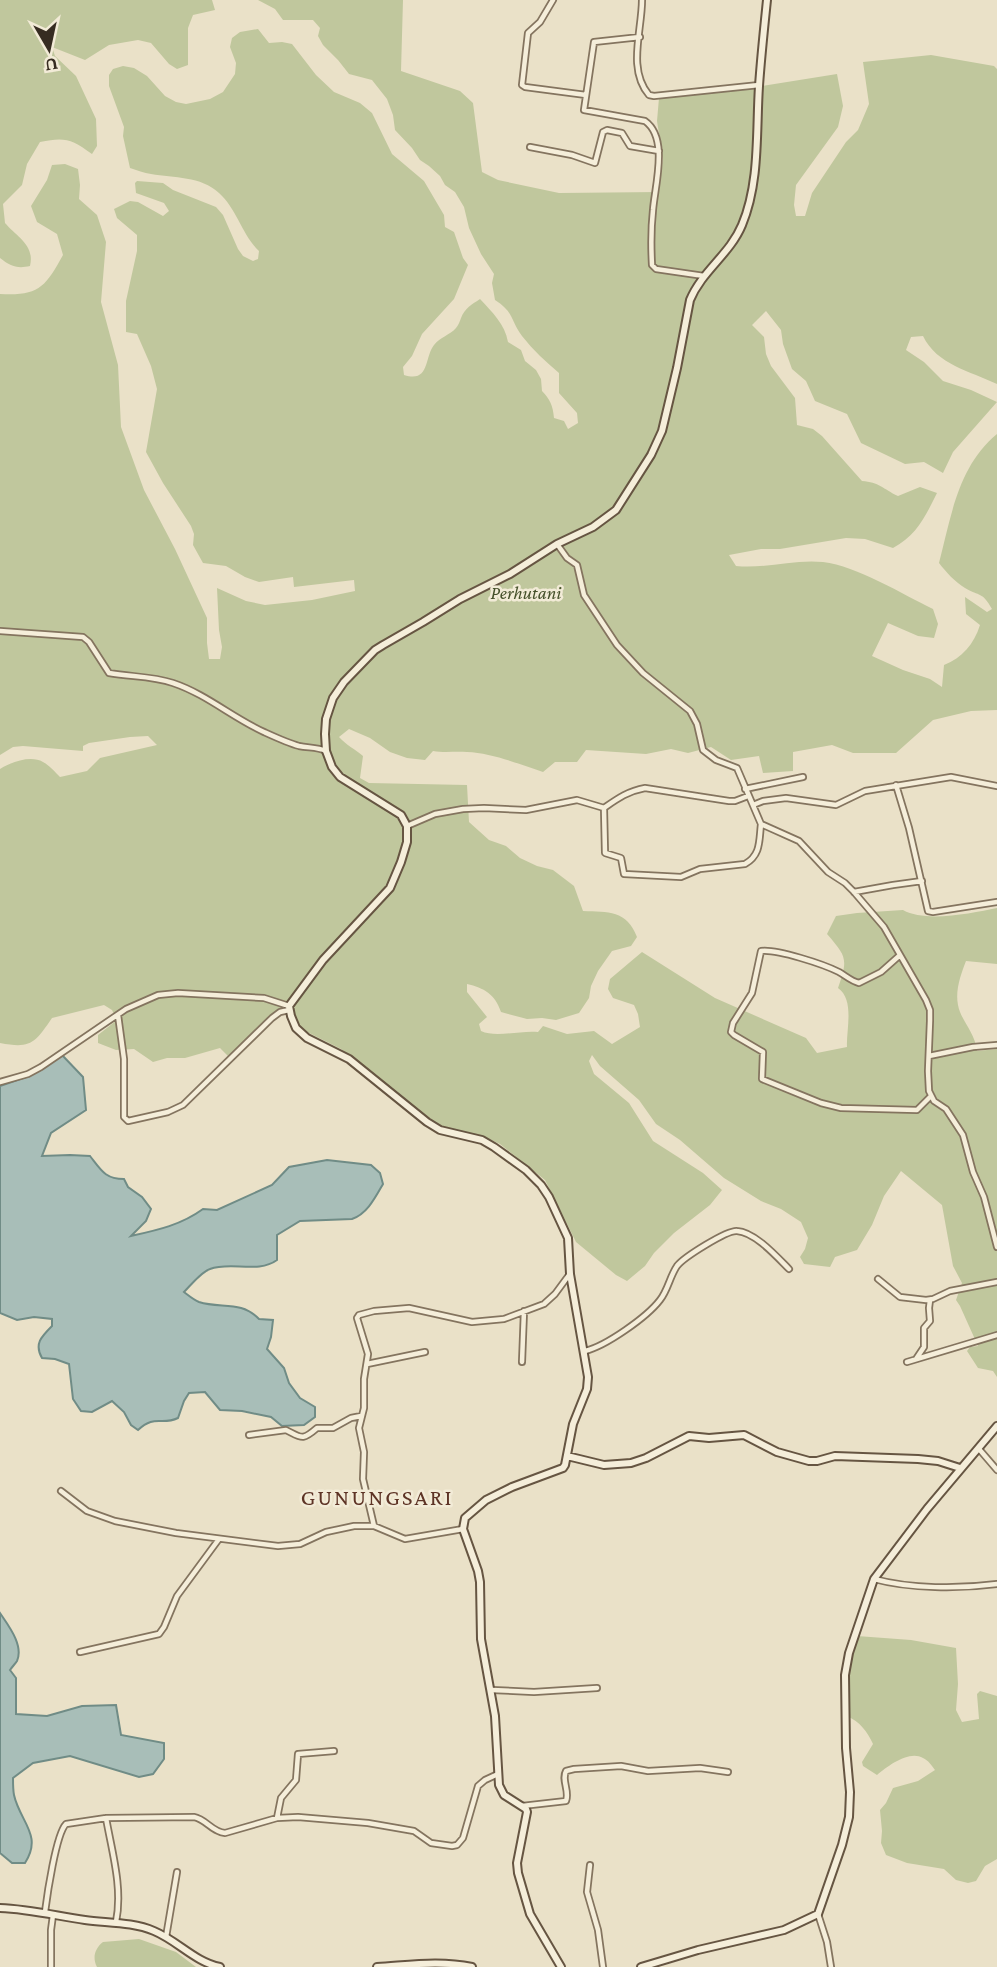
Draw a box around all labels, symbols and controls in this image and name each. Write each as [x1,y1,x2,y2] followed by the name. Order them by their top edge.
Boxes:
[14,14,84,84] north arrow
[44,54,60,77] text: U
[491,582,562,603] park label: Perhutani
[301,1484,453,1510] district label: GUNUNGSARI

